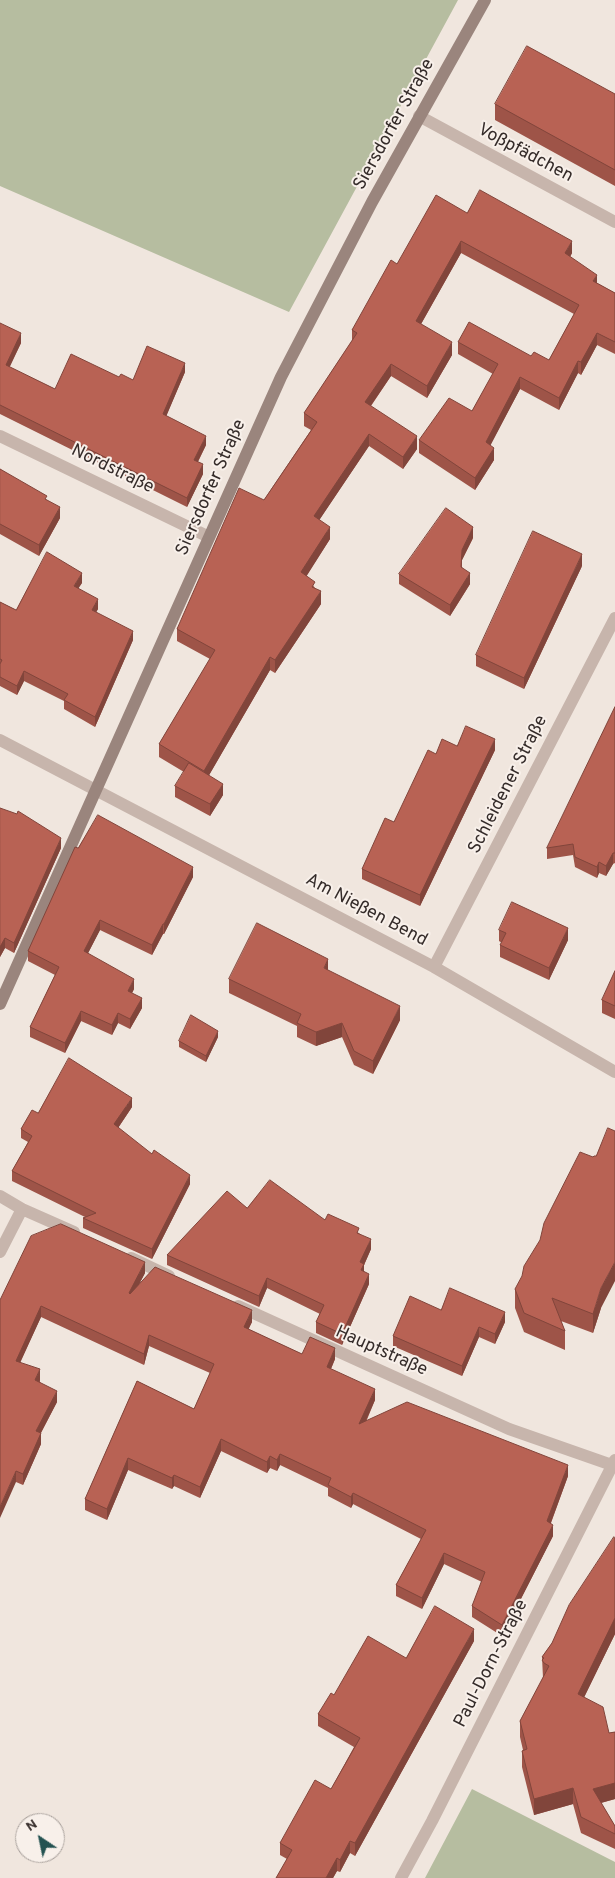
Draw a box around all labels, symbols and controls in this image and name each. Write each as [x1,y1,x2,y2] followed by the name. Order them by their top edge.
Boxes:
[350,56,440,194] street label: Siersdorfer Straße
[474,120,576,188] street label: Voßpfädchen
[172,417,252,559] street label: Siersdorfer Straße
[67,441,157,499] street label: Nordstraße
[465,712,553,858] street label: Schleidener Straße
[301,870,431,952] street label: Am Nießen Bend
[332,1322,430,1382] street label: Hauptstraße
[450,1596,534,1732] street label: Paul-Dorn-Straße
[15,1813,65,1863] north arrow
[23,1816,41,1836] text: N

